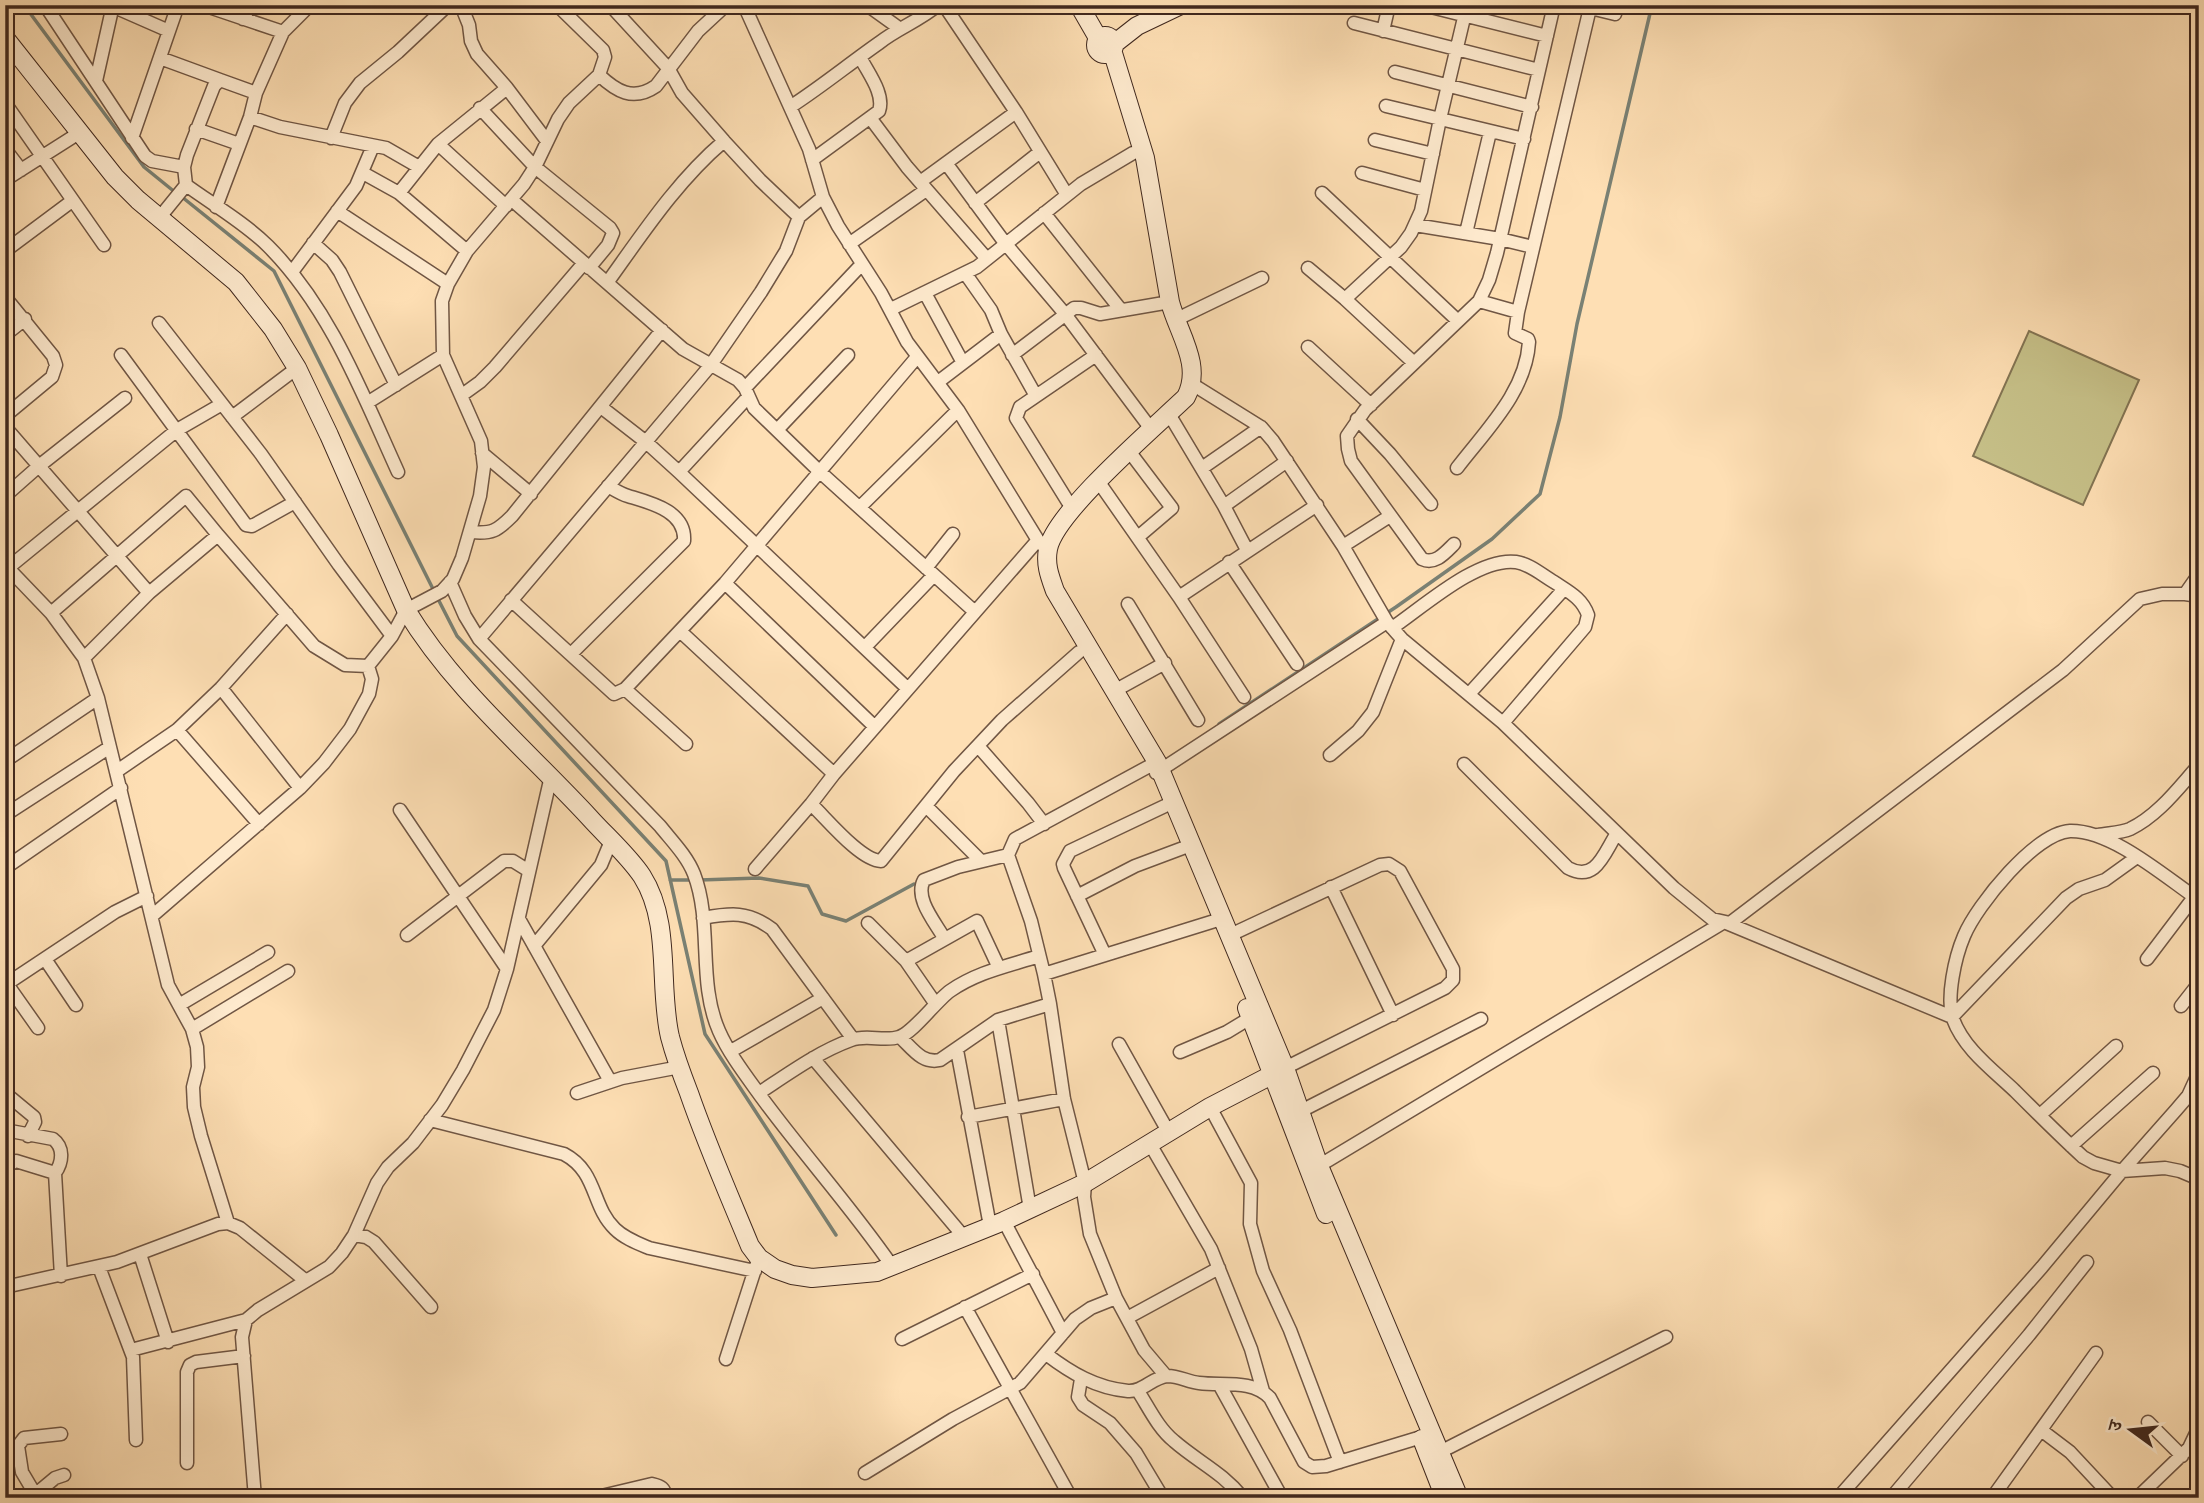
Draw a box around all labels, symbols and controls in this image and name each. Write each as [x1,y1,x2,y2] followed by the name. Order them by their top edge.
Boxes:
[2096,1394,2166,1464] north arrow
[2101,1417,2130,1436] text: उ

